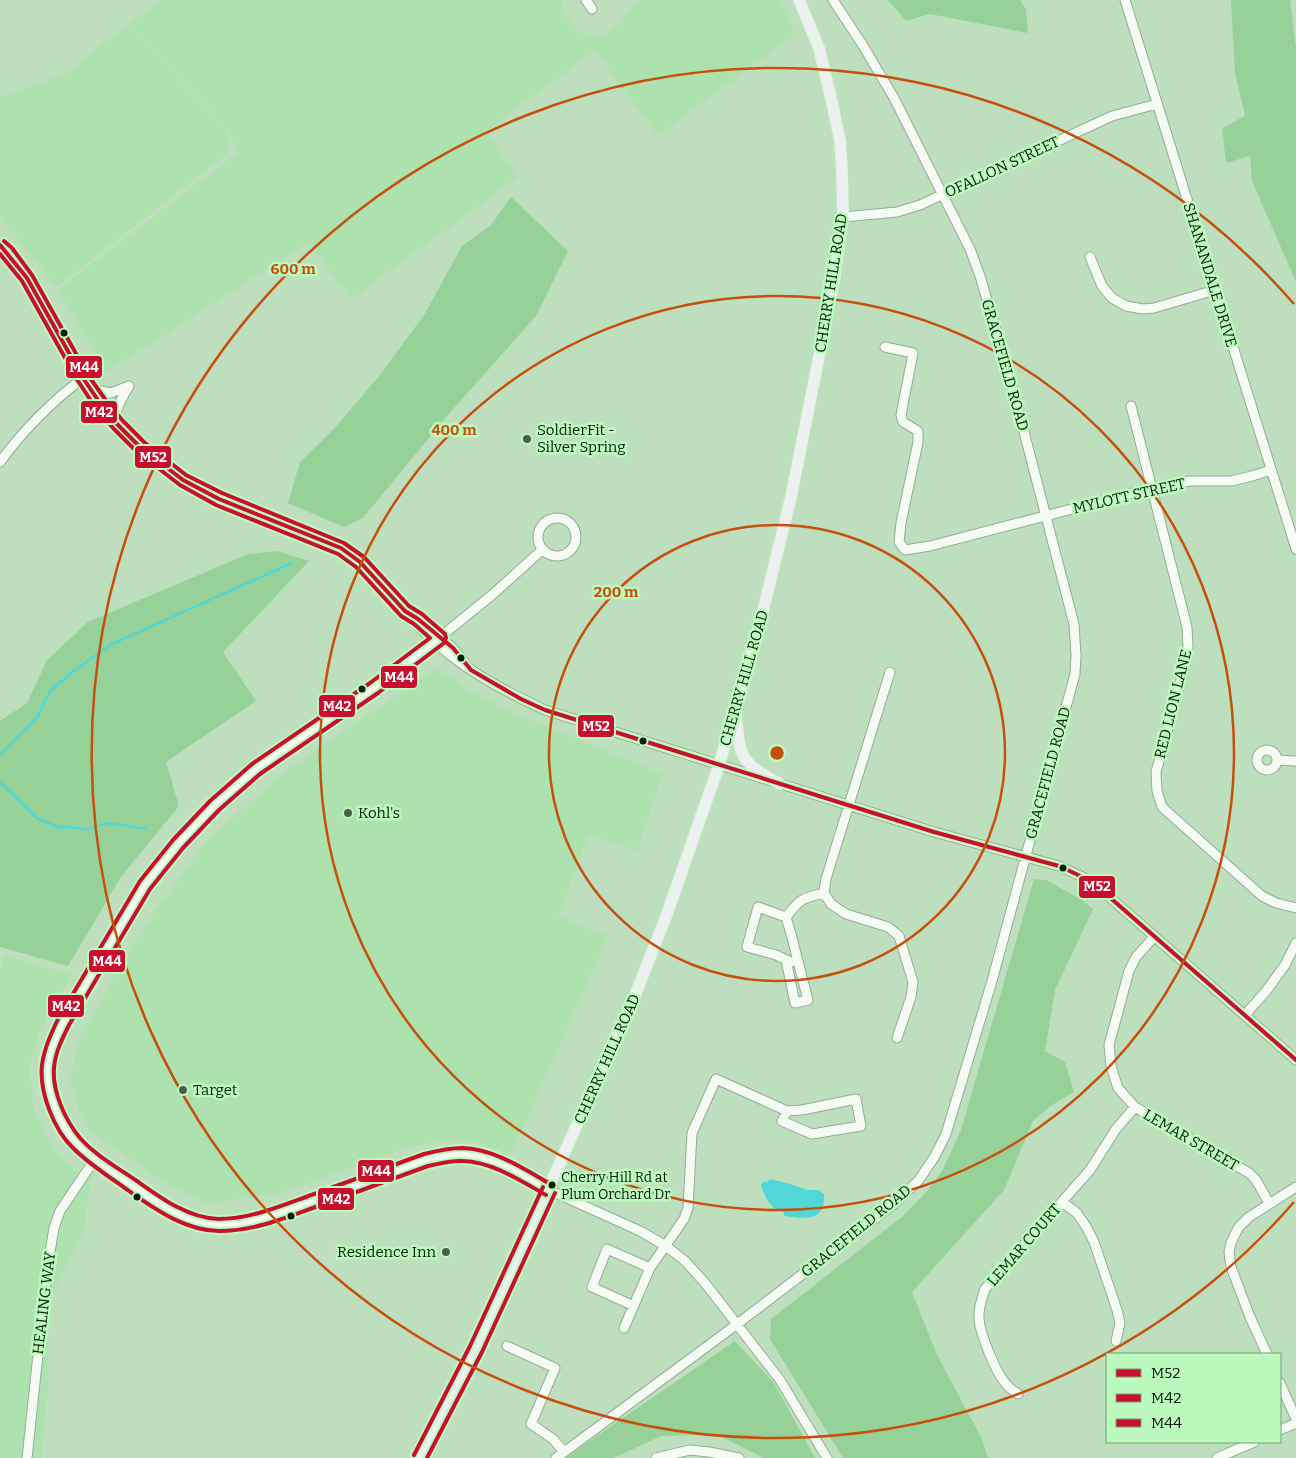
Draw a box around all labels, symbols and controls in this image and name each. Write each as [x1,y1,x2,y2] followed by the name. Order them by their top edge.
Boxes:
[942,132,1062,201] street label: OFALLON STREET
[1179,201,1241,349] street label: SHANANDALE DRIVE
[811,212,851,354] street label: CHERRY HILL ROAD
[271,260,316,278] text: 600 m
[978,297,1032,433] street label: GRACEFIELD ROAD
[59,328,69,338] unlabelled marker
[65,355,103,379] line badge: M44
[69,359,99,376] text: M44
[80,400,118,424] line badge: M42
[85,404,113,421] text: M42
[431,421,477,439] text: 400 m
[537,421,626,456] place label: SoldierFit - Silver Spring
[521,433,533,445] marker: SoldierFit - Silver Spring
[134,445,172,469] line badge: M52
[139,449,167,466] text: M52
[1071,474,1187,518] street label: MYLOTT STREET
[594,583,639,601] text: 200 m
[716,608,772,748] street label: CHERRY HILL ROAD
[1151,647,1195,761] street label: RED LION LANE
[456,653,466,663] unlabelled marker
[380,665,418,689] line badge: M44
[384,669,414,686] text: M44
[357,684,367,694] unlabelled marker
[318,694,356,718] line badge: M42
[323,698,351,715] text: M42
[1022,705,1074,841] street label: GRACEFIELD ROAD
[577,714,615,738] line badge: M52
[582,718,610,735] text: M52
[638,736,648,746] unlabelled marker
[768,744,786,762] centre of rings
[358,804,400,822] place label: Kohl's
[342,807,354,819] marker: Kohl's
[1058,863,1068,873] unlabelled marker
[1078,875,1116,899] line badge: M52
[1083,878,1111,895] text: M52
[88,949,126,973] line badge: M44
[92,953,122,970] text: M44
[570,991,644,1127] street label: CHERRY HILL ROAD
[47,994,85,1018] line badge: M42
[52,998,80,1015] text: M42
[193,1081,238,1099] place label: Target
[177,1084,189,1096] marker: Target
[1140,1105,1242,1175] street label: LEMAR STREET
[357,1159,395,1183] line badge: M44
[361,1163,391,1180] text: M44
[561,1169,670,1203] place label: Cherry Hill Rd at Plum Orchard Dr
[547,1180,557,1190] marker: Cherry Hill Rd at Plum Orchard Dr
[797,1181,915,1281] street label: GRACEFIELD ROAD
[317,1187,355,1211] line badge: M42
[322,1191,350,1208] text: M42
[132,1192,142,1202] unlabelled marker
[983,1200,1065,1290] street label: LEMAR COURT
[286,1211,296,1221] unlabelled marker
[337,1243,436,1261] place label: Residence Inn
[440,1246,452,1258] marker: Residence Inn
[29,1250,59,1356] street label: HEALING WAY
[1106,1353,1281,1443] legend
[1151,1364,1180,1382] text: M52
[1151,1389,1181,1407] text: M42
[1151,1414,1182,1432] text: M44

